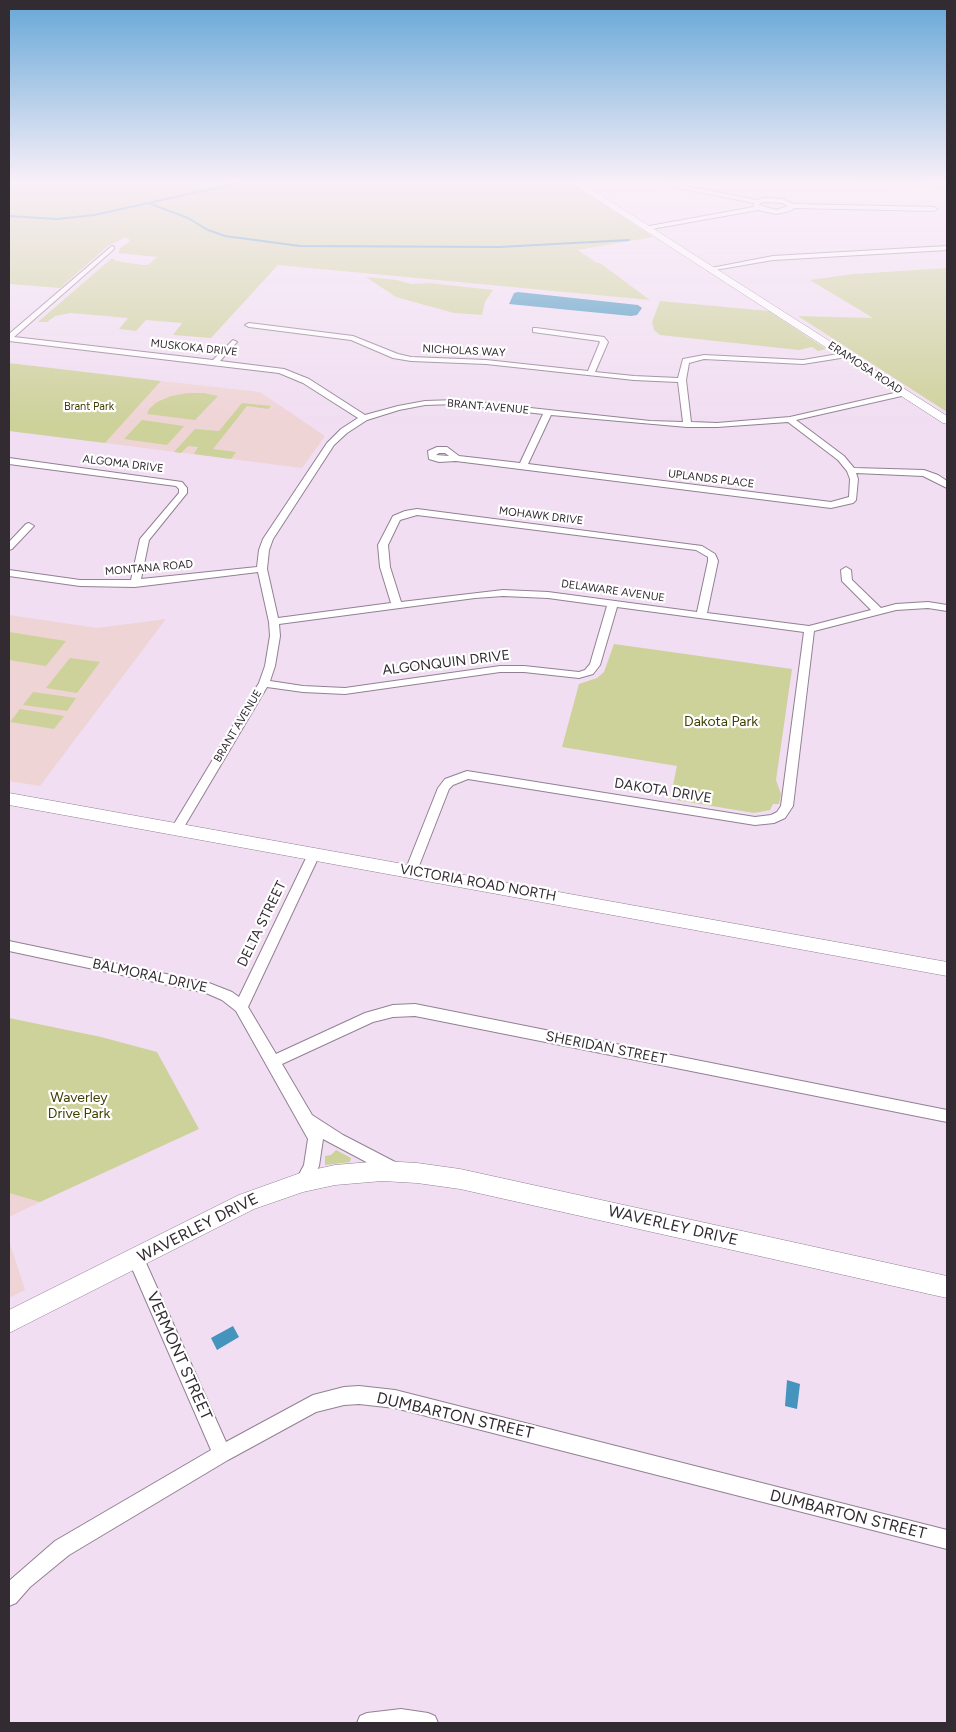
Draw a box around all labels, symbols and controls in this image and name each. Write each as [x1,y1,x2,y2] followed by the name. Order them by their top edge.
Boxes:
[150,337,238,359] street label: MUSKOKA DRIVE
[825,339,905,397] street label: ERAMOSA ROAD
[422,342,506,360] street label: NICHOLAS WAY
[446,397,530,417] street label: BRANT AVENUE
[64,400,114,414] park label: Brant Park
[82,453,164,475] street label: ALGOMA DRIVE
[667,467,755,491] street label: UPLANDS PLACE
[498,504,584,528] street label: MOHAWK DRIVE
[104,558,194,578] street label: MONTANA ROAD
[560,577,666,605] street label: DELAWARE AVENUE
[381,647,511,679] street label: ALGONQUIN DRIVE
[211,687,265,765] street label: BRANT AVENUE
[684,714,758,730] park label: Dakota Park
[613,775,713,807] street label: DAKOTA DRIVE
[398,861,558,905] street label: VICTORIA ROAD NORTH
[234,878,290,970] street label: DELTA STREET
[91,956,209,996] street label: BALMORAL DRIVE
[544,1028,668,1068] street label: SHERIDAN STREET
[48,1090,110,1122] park label: Waverley Drive Park
[134,1189,262,1267] street label: WAVERLEY DRIVE
[606,1202,740,1250] street label: WAVERLEY DRIVE
[142,1289,216,1423] street label: VERMONT STREET
[375,1389,535,1443] street label: DUMBARTON STREET
[768,1486,928,1544] street label: DUMBARTON STREET

